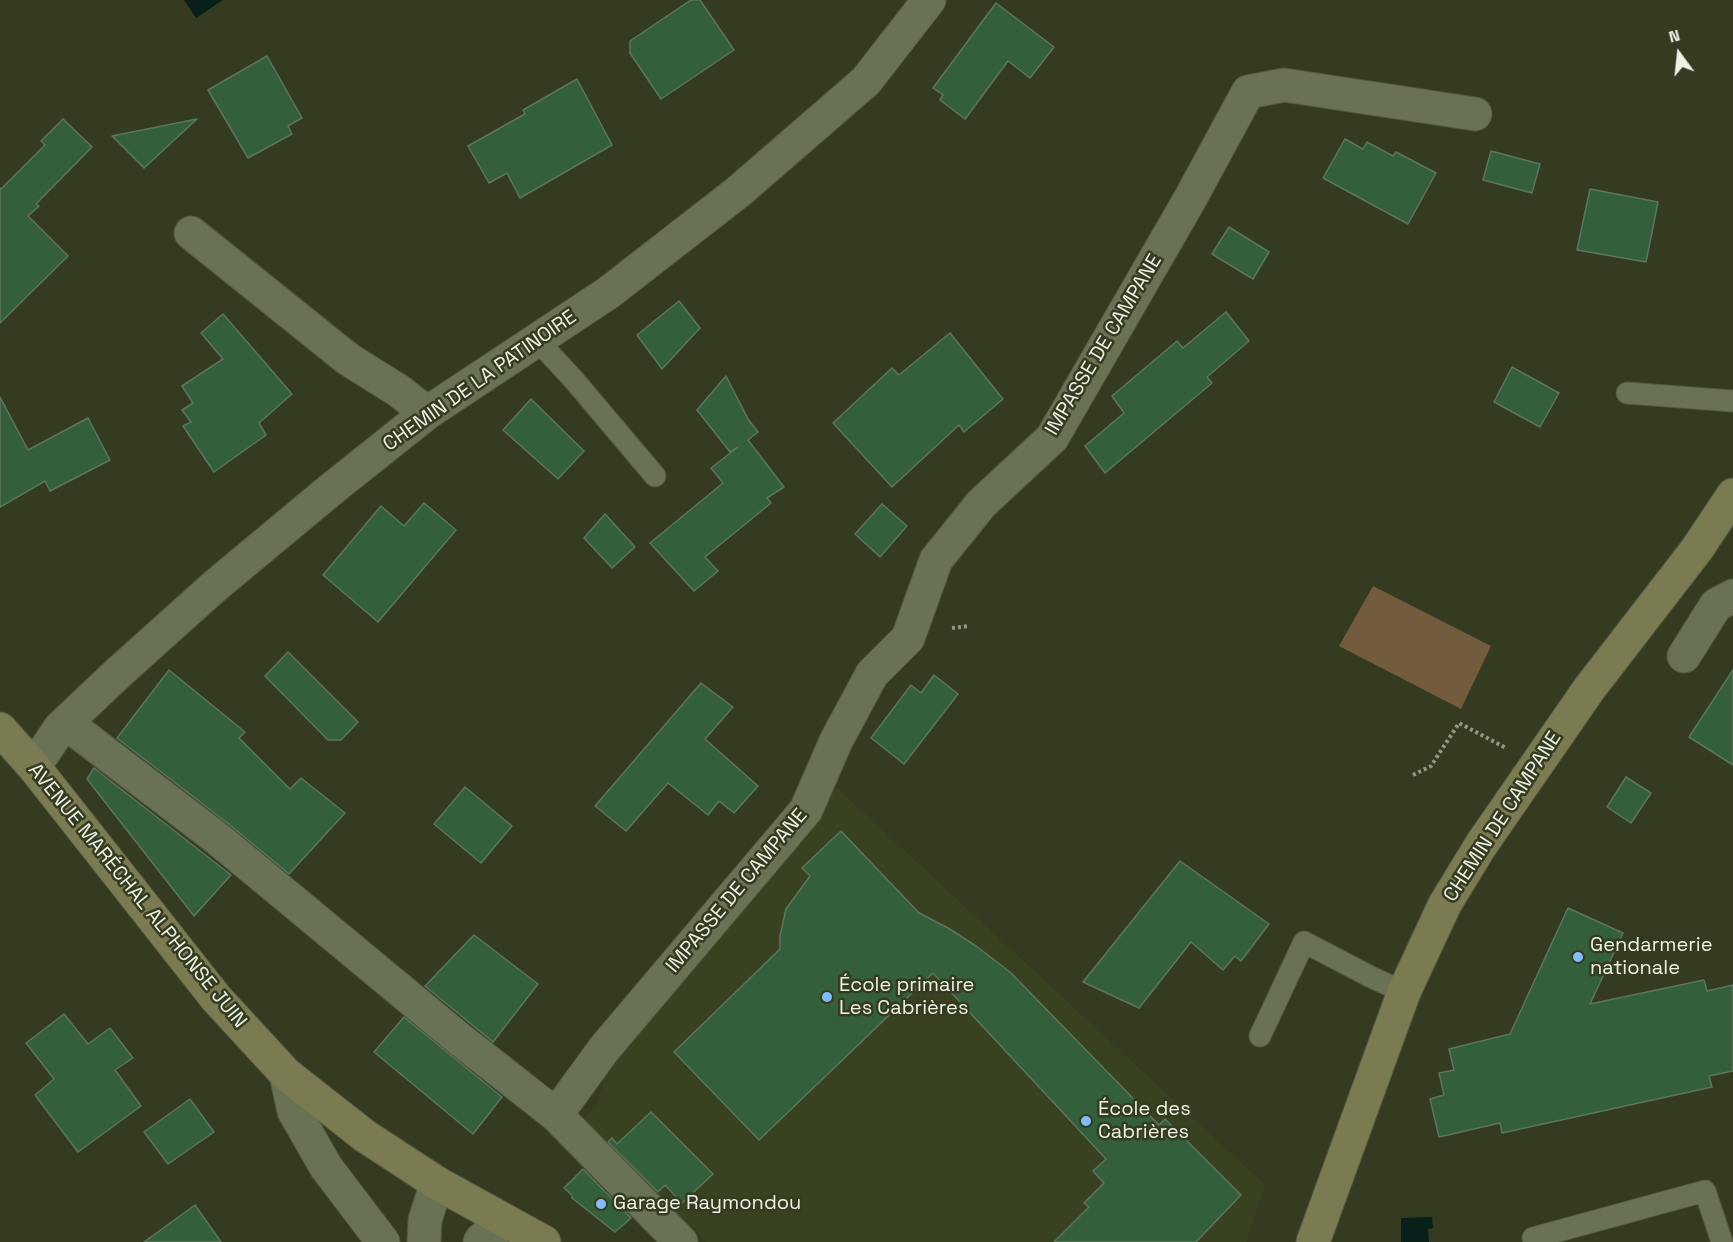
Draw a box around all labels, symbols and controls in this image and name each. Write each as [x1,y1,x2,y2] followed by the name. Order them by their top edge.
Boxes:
[1649,24,1709,84] north arrow
[1666,25,1682,48] text: N
[1040,250,1168,440] street label: IMPASSE DE CAMPANE
[379,305,581,457] street label: CHEMIN DE LA PATINOIRE
[1439,727,1567,907] street label: CHEMIN DE CAMPANE
[23,759,251,1033] street label: AVENUE MARÉCHAL ALPHONSE JUIN
[661,804,813,978] street label: IMPASSE DE CAMPANE
[1590,934,1713,981] place label: Gendarmerie nationale
[1571,950,1585,964] marker: Gendarmerie nationale
[839,974,974,1021] place label: École primaire Les Cabrières
[820,990,834,1004] marker: École primaire Les Cabrières
[1098,1098,1191,1145] place label: École des Cabrières
[1079,1114,1093,1128] marker: École des Cabrières
[613,1192,801,1216] place label: Garage Raymondou
[594,1197,608,1211] marker: Garage Raymondou

